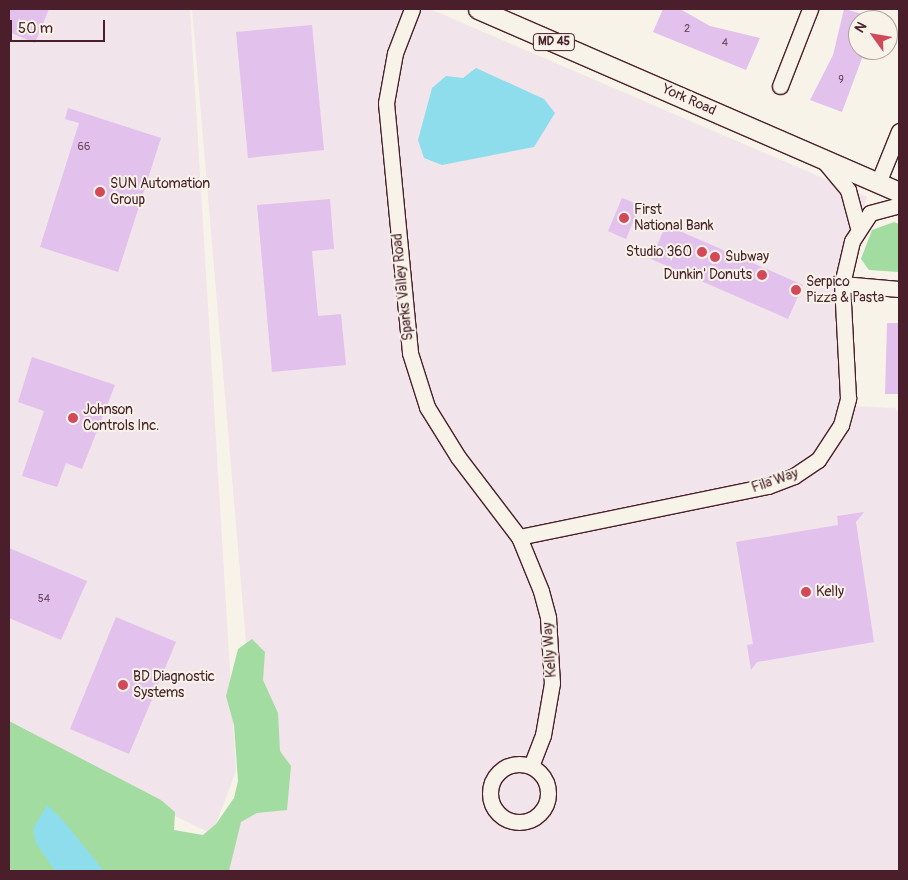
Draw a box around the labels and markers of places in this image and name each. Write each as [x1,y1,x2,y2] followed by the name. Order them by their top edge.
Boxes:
[110,176,210,208] place label: SUN Automation Group
[94,186,106,198] marker: SUN Automation Group
[634,202,714,234] place label: First National Bank
[618,212,630,224] marker: First National Bank
[626,244,692,260] place label: Studio 360
[696,246,708,258] marker: Studio 360
[725,249,769,265] place label: Subway
[709,251,721,263] marker: Subway
[664,267,752,283] place label: Dunkin' Donuts
[756,269,768,281] marker: Dunkin' Donuts
[806,274,884,306] place label: Serpico Pizza & Pasta
[790,284,802,296] marker: Serpico Pizza & Pasta
[83,402,159,434] place label: Johnson Controls Inc.
[67,412,79,424] marker: Johnson Controls Inc.
[816,584,844,600] place label: Kelly
[800,586,812,598] marker: Kelly
[133,669,215,702] place label: BD Diagnostic Systems
[117,679,129,691] marker: BD Diagnostic Systems

